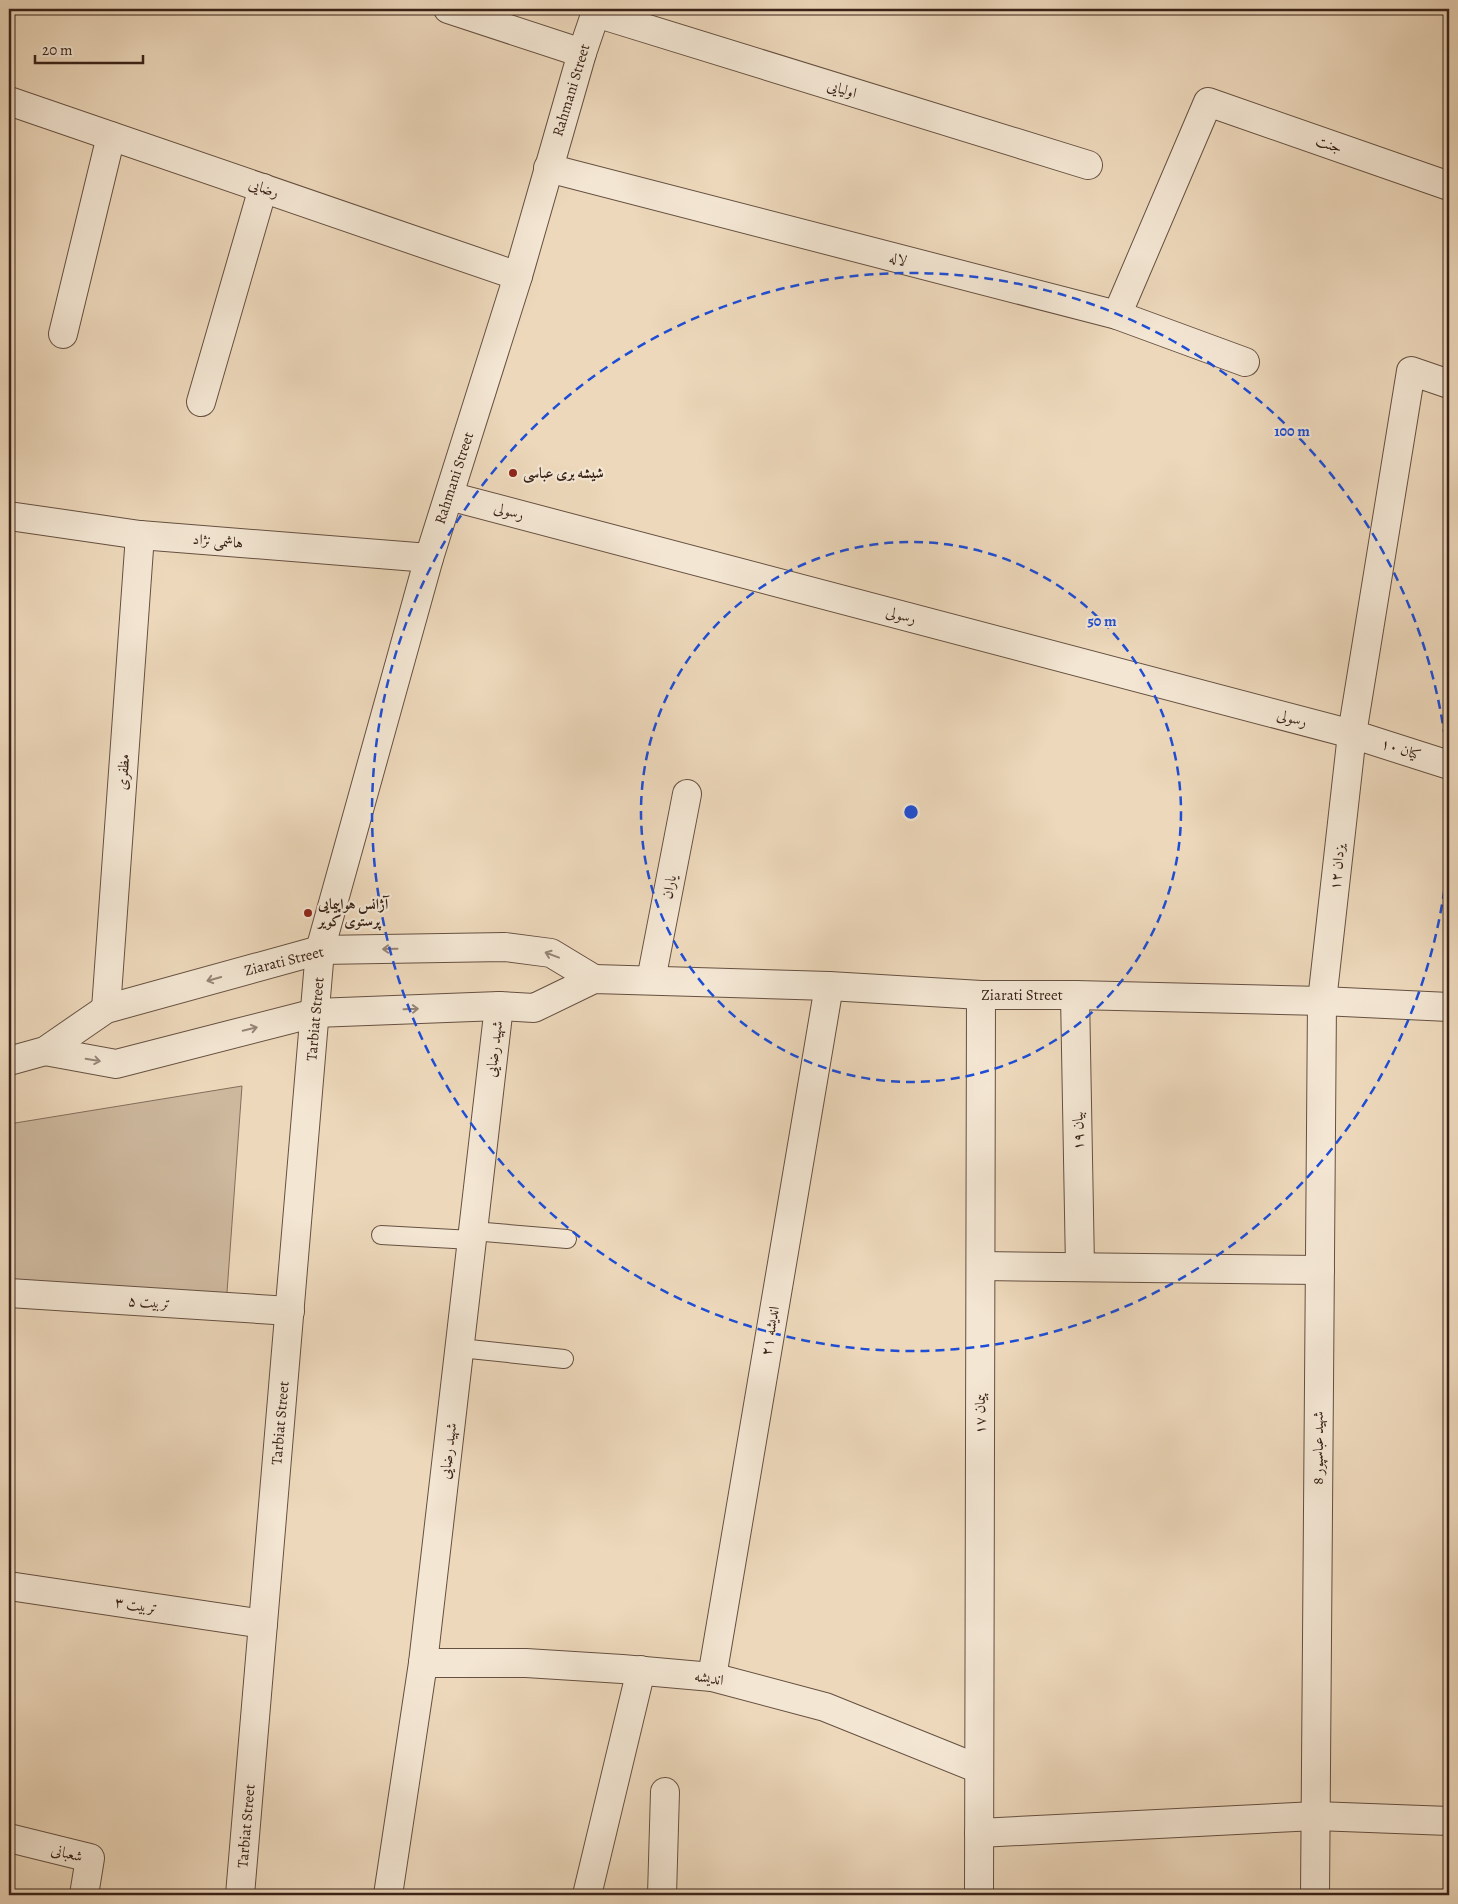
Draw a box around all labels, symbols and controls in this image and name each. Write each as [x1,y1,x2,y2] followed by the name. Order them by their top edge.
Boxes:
[35,32,142,64] scale bar
[42,40,73,60] text: 20 m
[547,41,595,139] street label: Rahmani Street
[825,75,859,103] street label: اولیایی
[1313,130,1345,158] street label: جنت
[246,174,282,202] street label: رضایی
[887,247,909,271] street label: لاله
[1274,421,1310,441] text: 100 m
[430,429,478,527] street label: Rahmani Street
[523,463,604,484] place label: شیشه بری عباسی
[507,467,519,479] marker: شیشه بری عباسی
[492,497,526,525] street label: رسولی
[192,529,244,554] street label: هاشمی نژاد
[884,601,918,629] street label: رسولی
[1087,611,1117,631] text: 50 m
[1275,704,1309,732] street label: رسولی
[1378,733,1424,765] street label: کیان ۱۰
[112,753,134,791] street label: مظفری
[902,803,920,821] centre of rings
[1325,842,1350,891] street label: یزدان ۱۲
[657,872,681,901] street label: یاران
[316,894,390,931] place label: آژانس هواپیمایی پرستوی کویر
[302,907,314,919] marker: آژانس هواپیمایی پرستوی کویر
[242,941,326,981] street label: Ziarati Street
[383,944,399,954] one-way arrow
[545,950,560,959] one-way arrow
[207,975,223,985] one-way arrow
[301,976,329,1062] street label: Tarbiat Street
[981,985,1063,1005] street label: Ziarati Street
[402,1005,418,1014] one-way arrow
[481,1020,507,1078] street label: شهید رضایی
[242,1023,258,1033] one-way arrow
[84,1055,100,1065] one-way arrow
[1068,1111,1088,1151] street label: بیان ۱۹
[127,1291,171,1313] street label: تربیت ۵
[756,1305,784,1357] street label: اندیشه ۲۱
[266,1380,294,1466] street label: Tarbiat Street
[970,1392,990,1434] street label: پیمان ۱۷
[1308,1411,1328,1485] street label: شهید عباسپور 8
[435,1422,461,1480] street label: شهید رضایی
[113,1592,159,1618] street label: تربیت ۳
[693,1666,725,1690] street label: اندیشه
[232,1783,260,1869] street label: Tarbiat Street
[49,1839,85,1867] street label: شعبانی

